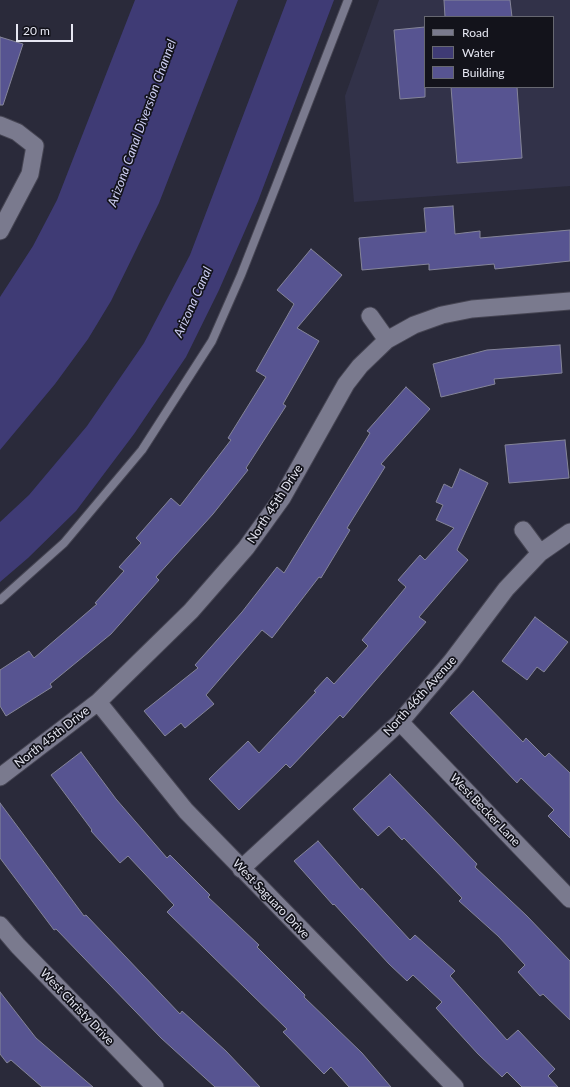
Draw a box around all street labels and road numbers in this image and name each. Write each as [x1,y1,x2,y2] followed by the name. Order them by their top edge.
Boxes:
[244,462,306,546] street label: North 45th Drive
[381,653,459,739] street label: North 46th Avenue
[12,703,92,771] street label: North 45th Drive
[447,771,523,849] street label: West Becker Lane
[230,856,312,942] street label: West Saguaro Drive
[37,966,117,1048] street label: West Christy Drive

